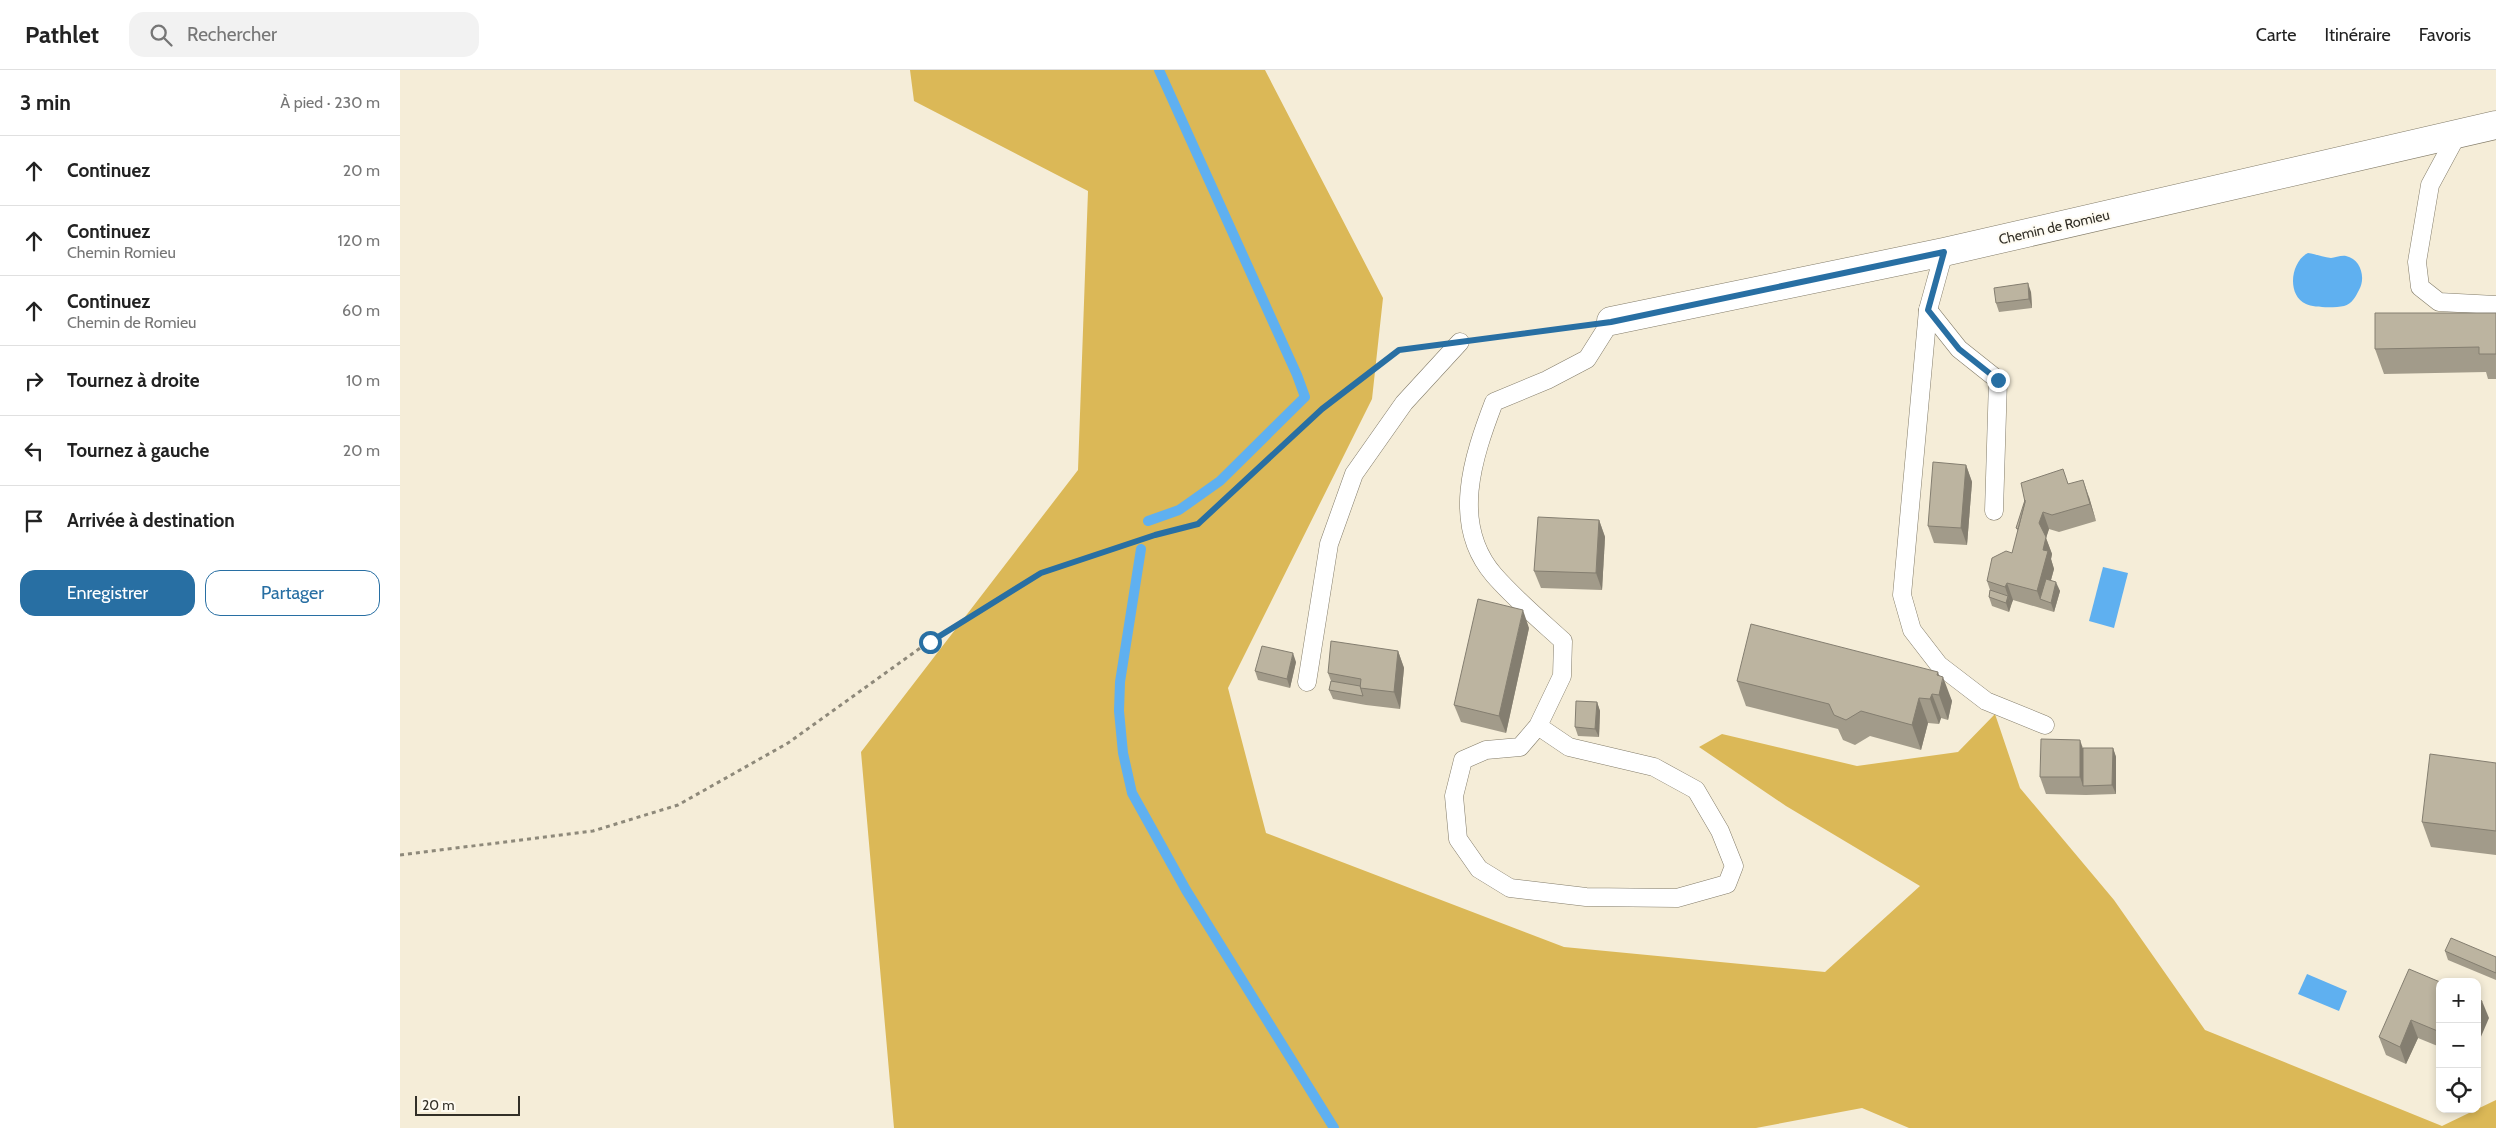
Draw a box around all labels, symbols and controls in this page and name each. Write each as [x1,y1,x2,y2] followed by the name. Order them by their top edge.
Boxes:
[129,12,479,57] search box
[25,20,99,49] text: Pathlet
[147,21,175,49] icon: search
[187,23,277,46] text: Rechercher
[2256,24,2296,46] text: Carte
[2324,24,2391,46] text: Itinéraire
[2419,24,2471,46] text: Favoris
[20,90,71,115] text: 3 min
[280,93,380,112] text: À pied · 230 m
[20,157,48,185] icon: ahead
[67,159,150,182] text: Continuez
[343,161,380,180] text: 20 m
[1997,205,2111,249] street label: Chemin de Romieu
[67,220,150,243] text: Continuez
[20,227,48,255] icon: ahead
[338,231,380,250] text: 120 m
[67,243,176,262] text: Chemin Romieu
[67,290,150,313] text: Continuez
[20,297,48,325] icon: ahead
[342,301,380,320] text: 60 m
[67,313,197,332] text: Chemin de Romieu
[20,367,48,395] icon: right
[67,369,200,392] text: Tournez à droite
[1987,369,2010,392] route end
[346,371,380,390] text: 10 m
[20,437,48,465] icon: left
[67,439,209,462] text: Tournez à gauche
[343,441,380,460] text: 20 m
[20,507,48,535] icon: arrive
[67,509,235,532] text: Arrivée à destination
[20,570,195,616] button: Enregistrer
[205,570,380,616] button: Partager
[919,631,942,654] route start
[2436,978,2481,1113] map controls
[2436,978,2481,1023] button: +
[2436,1023,2481,1068] button: −
[2436,1068,2481,1113] button: locate
[415,1093,520,1116] scale bar
[422,1096,455,1114] text: 20 m

